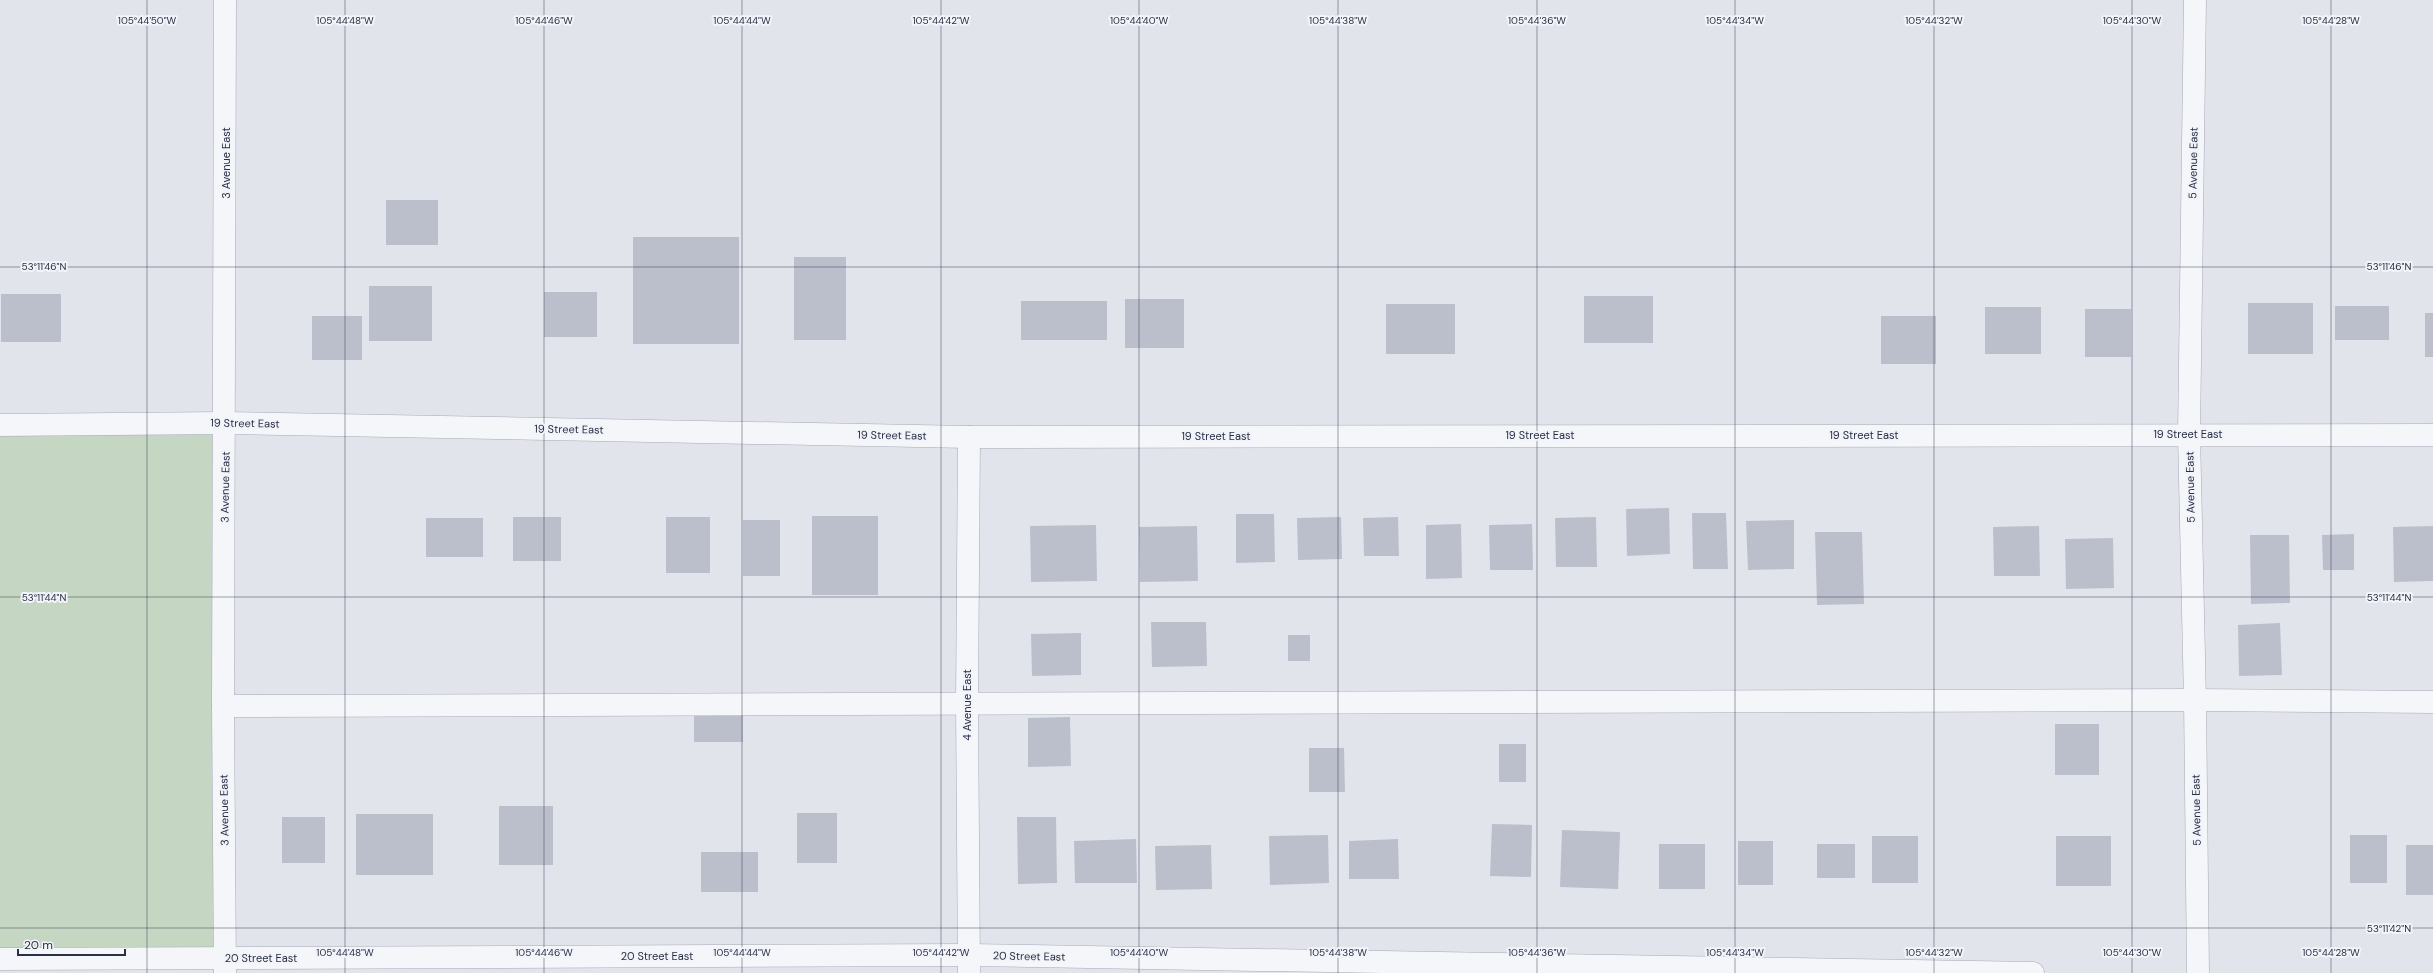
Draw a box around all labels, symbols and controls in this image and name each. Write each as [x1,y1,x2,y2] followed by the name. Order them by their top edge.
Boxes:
[118,14,177,27] text: 105°44'50"W
[316,14,374,27] text: 105°44'48"W
[515,14,573,27] text: 105°44'46"W
[713,14,771,27] text: 105°44'44"W
[912,14,970,27] text: 105°44'42"W
[1110,14,1168,27] text: 105°44'40"W
[1309,14,1367,27] text: 105°44'38"W
[1508,14,1566,27] text: 105°44'36"W
[1706,14,1764,27] text: 105°44'34"W
[1905,14,1963,27] text: 105°44'32"W
[2103,14,2162,27] text: 105°44'30"W
[2302,14,2360,27] text: 105°44'28"W
[219,127,233,199] street label: 3 Avenue East
[2185,127,2201,199] street label: 5 Avenue East
[22,260,67,273] text: 53°11'46"N
[2367,260,2412,273] text: 53°11'46"N
[210,415,280,431] street label: 19 Street East
[534,421,604,437] street label: 19 Street East
[857,427,927,443] street label: 19 Street East
[2153,427,2223,441] street label: 19 Street East
[1505,428,1575,442] street label: 19 Street East
[1829,428,1899,442] street label: 19 Street East
[1181,429,1251,443] street label: 19 Street East
[217,451,233,523] street label: 3 Avenue East
[2182,451,2198,523] street label: 5 Avenue East
[22,591,66,604] text: 53°11'44"N
[2367,591,2411,604] text: 53°11'44"N
[960,669,974,741] street label: 4 Avenue East
[216,774,232,846] street label: 3 Avenue East
[2188,774,2204,846] street label: 5 Avenue East
[2367,922,2411,935] text: 53°11'42"N
[18,931,125,957] scale bar
[24,937,53,953] text: 20 m
[316,946,374,959] text: 105°44'48"W
[515,946,573,959] text: 105°44'46"W
[713,946,771,959] text: 105°44'44"W
[912,946,970,959] text: 105°44'42"W
[1110,946,1168,959] text: 105°44'40"W
[1309,946,1367,959] text: 105°44'38"W
[1508,946,1566,959] text: 105°44'36"W
[1706,946,1764,959] text: 105°44'34"W
[1905,946,1963,959] text: 105°44'32"W
[2103,946,2162,959] text: 105°44'30"W
[2302,946,2360,959] text: 105°44'28"W
[993,948,1065,964] street label: 20 Street East
[621,949,693,963] street label: 20 Street East
[225,951,297,965] street label: 20 Street East

